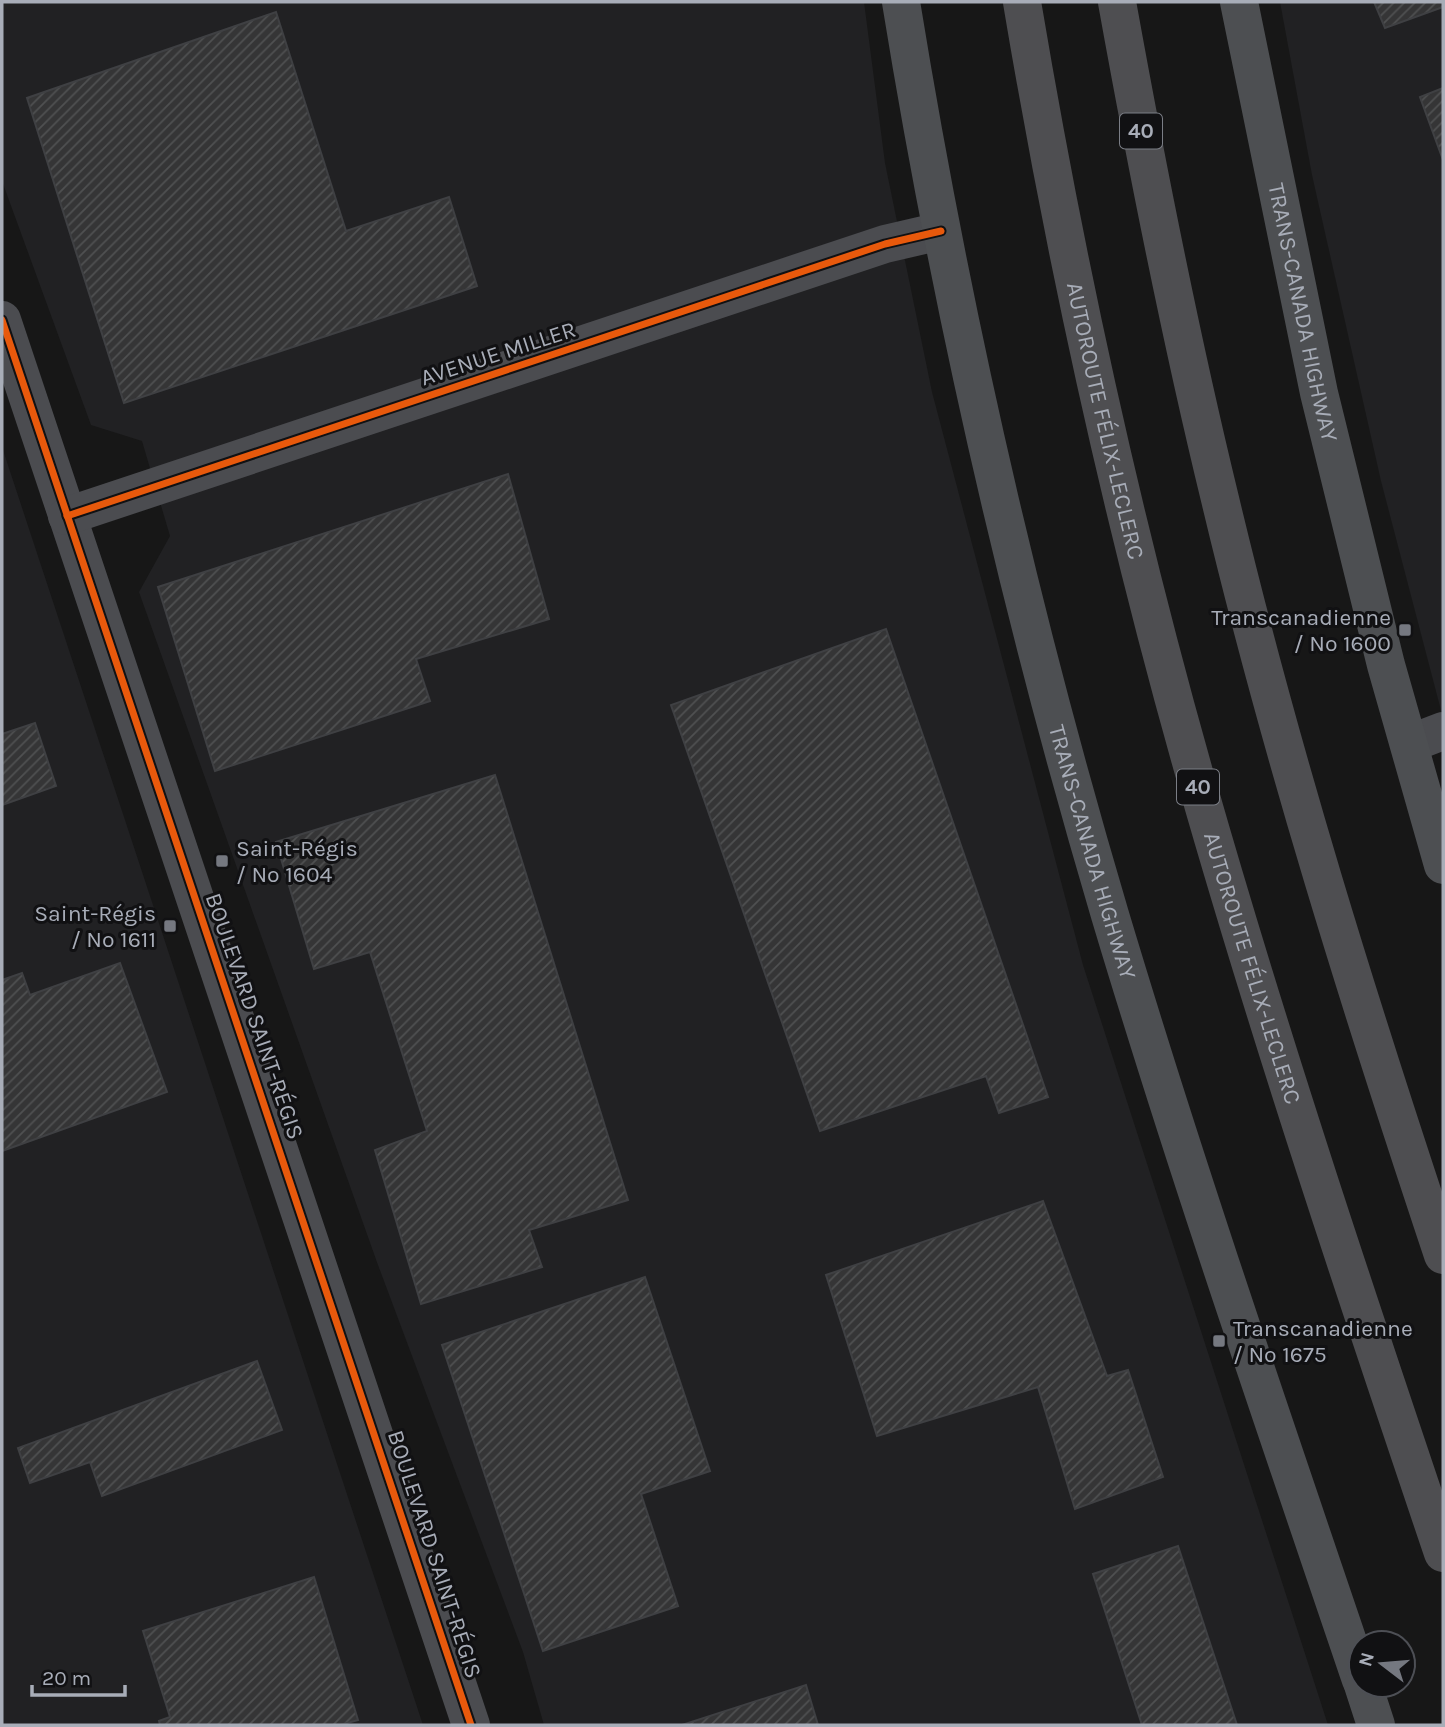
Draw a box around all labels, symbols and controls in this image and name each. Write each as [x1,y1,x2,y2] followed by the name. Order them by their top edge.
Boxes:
[1120,114,1162,148] road number: 40
[1262,181,1344,445] street label: TRANS-CANADA HIGHWAY
[1061,280,1150,562] street label: AUTOROUTE FÉLIX-LECLERC
[417,316,579,391] street label: AVENUE MILLER
[1211,604,1391,657] place label: Transcanadienne / No 1600
[1397,622,1413,638] marker: Transcanadienne / No 1600
[1043,722,1142,983] street label: TRANS-CANADA HIGHWAY
[1177,770,1219,804] road number: 40
[1198,829,1307,1108] street label: AUTOROUTE FÉLIX-LECLERC
[236,835,358,888] place label: Saint-Régis / No 1604
[214,853,230,869] marker: Saint-Régis / No 1604
[200,889,309,1143] street label: BOULEVARD SAINT-RÉGIS
[34,900,156,953] place label: Saint-Régis / No 1611
[162,918,178,934] marker: Saint-Régis / No 1611
[1233,1315,1413,1368] place label: Transcanadienne / No 1675
[1211,1333,1227,1349] marker: Transcanadienne / No 1675
[382,1427,487,1681] street label: BOULEVARD SAINT-RÉGIS
[1347,1629,1417,1699] north arrow
[1354,1650,1379,1669] text: N
[32,1654,124,1698] scale bar
[42,1666,91,1690] text: 20 m

